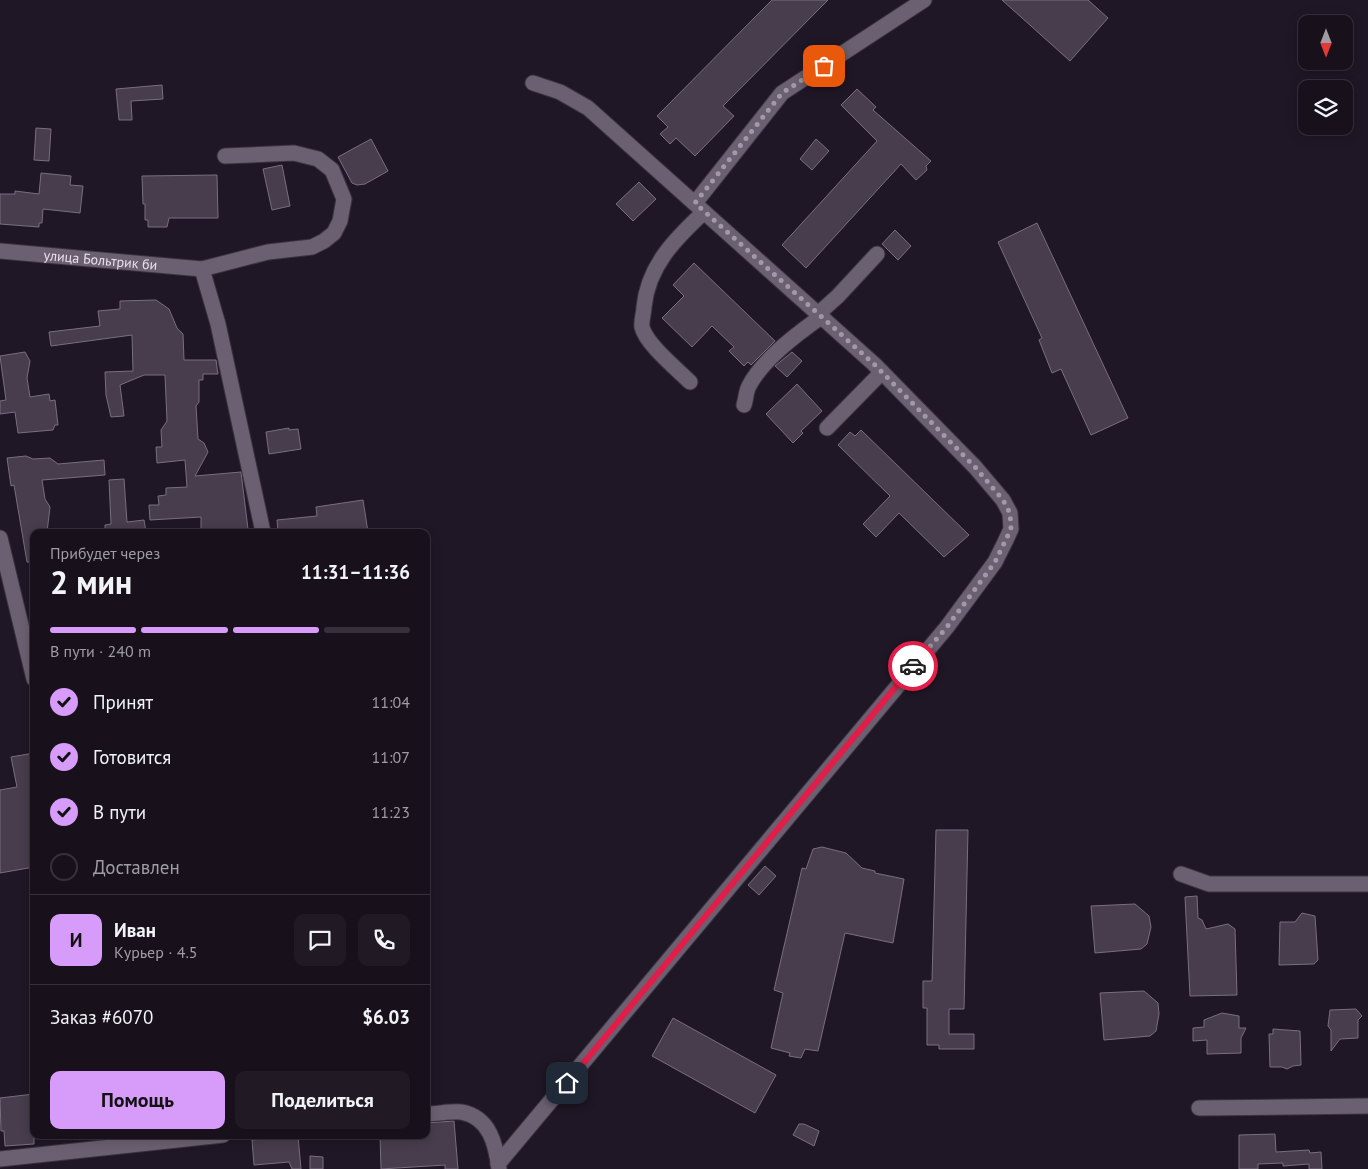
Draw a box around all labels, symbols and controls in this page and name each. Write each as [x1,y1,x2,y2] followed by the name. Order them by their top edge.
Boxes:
[1298,15,1352,70] north arrow
[1298,15,1353,135] map controls
[803,45,845,87] pin
[810,52,838,80] icon: bag
[1298,80,1353,135] button: layers
[43,246,158,274] street label: улица Больтрик би
[50,543,160,563] text: Прибудет через
[301,560,410,584] text: 11:31–11:36
[50,561,132,603] text: 2 мин
[50,641,151,661] text: В пути · 240 m
[888,641,938,691] courier
[899,652,927,680] icon: car
[50,688,78,716] icon: check
[93,690,153,714] text: Принят
[372,692,410,712] text: 11:04
[50,743,78,771] icon: check
[93,745,171,769] text: Готовится
[372,747,410,767] text: 11:07
[50,798,78,826] icon: check
[93,800,146,824] text: В пути
[372,802,410,822] text: 11:23
[93,855,180,879] text: Доставлен
[294,914,346,966] button: chat
[358,914,410,966] button: phone
[114,918,156,942] text: Иван
[70,928,82,952] text: И
[114,942,198,962] text: Курьер · 4.5
[50,1005,153,1029] text: Заказ #6070
[362,1005,410,1029] text: $6.03
[546,1062,588,1104] pin
[553,1069,581,1097] icon: home
[50,1071,225,1129] button: Помощь
[235,1071,410,1129] button: Поделиться

